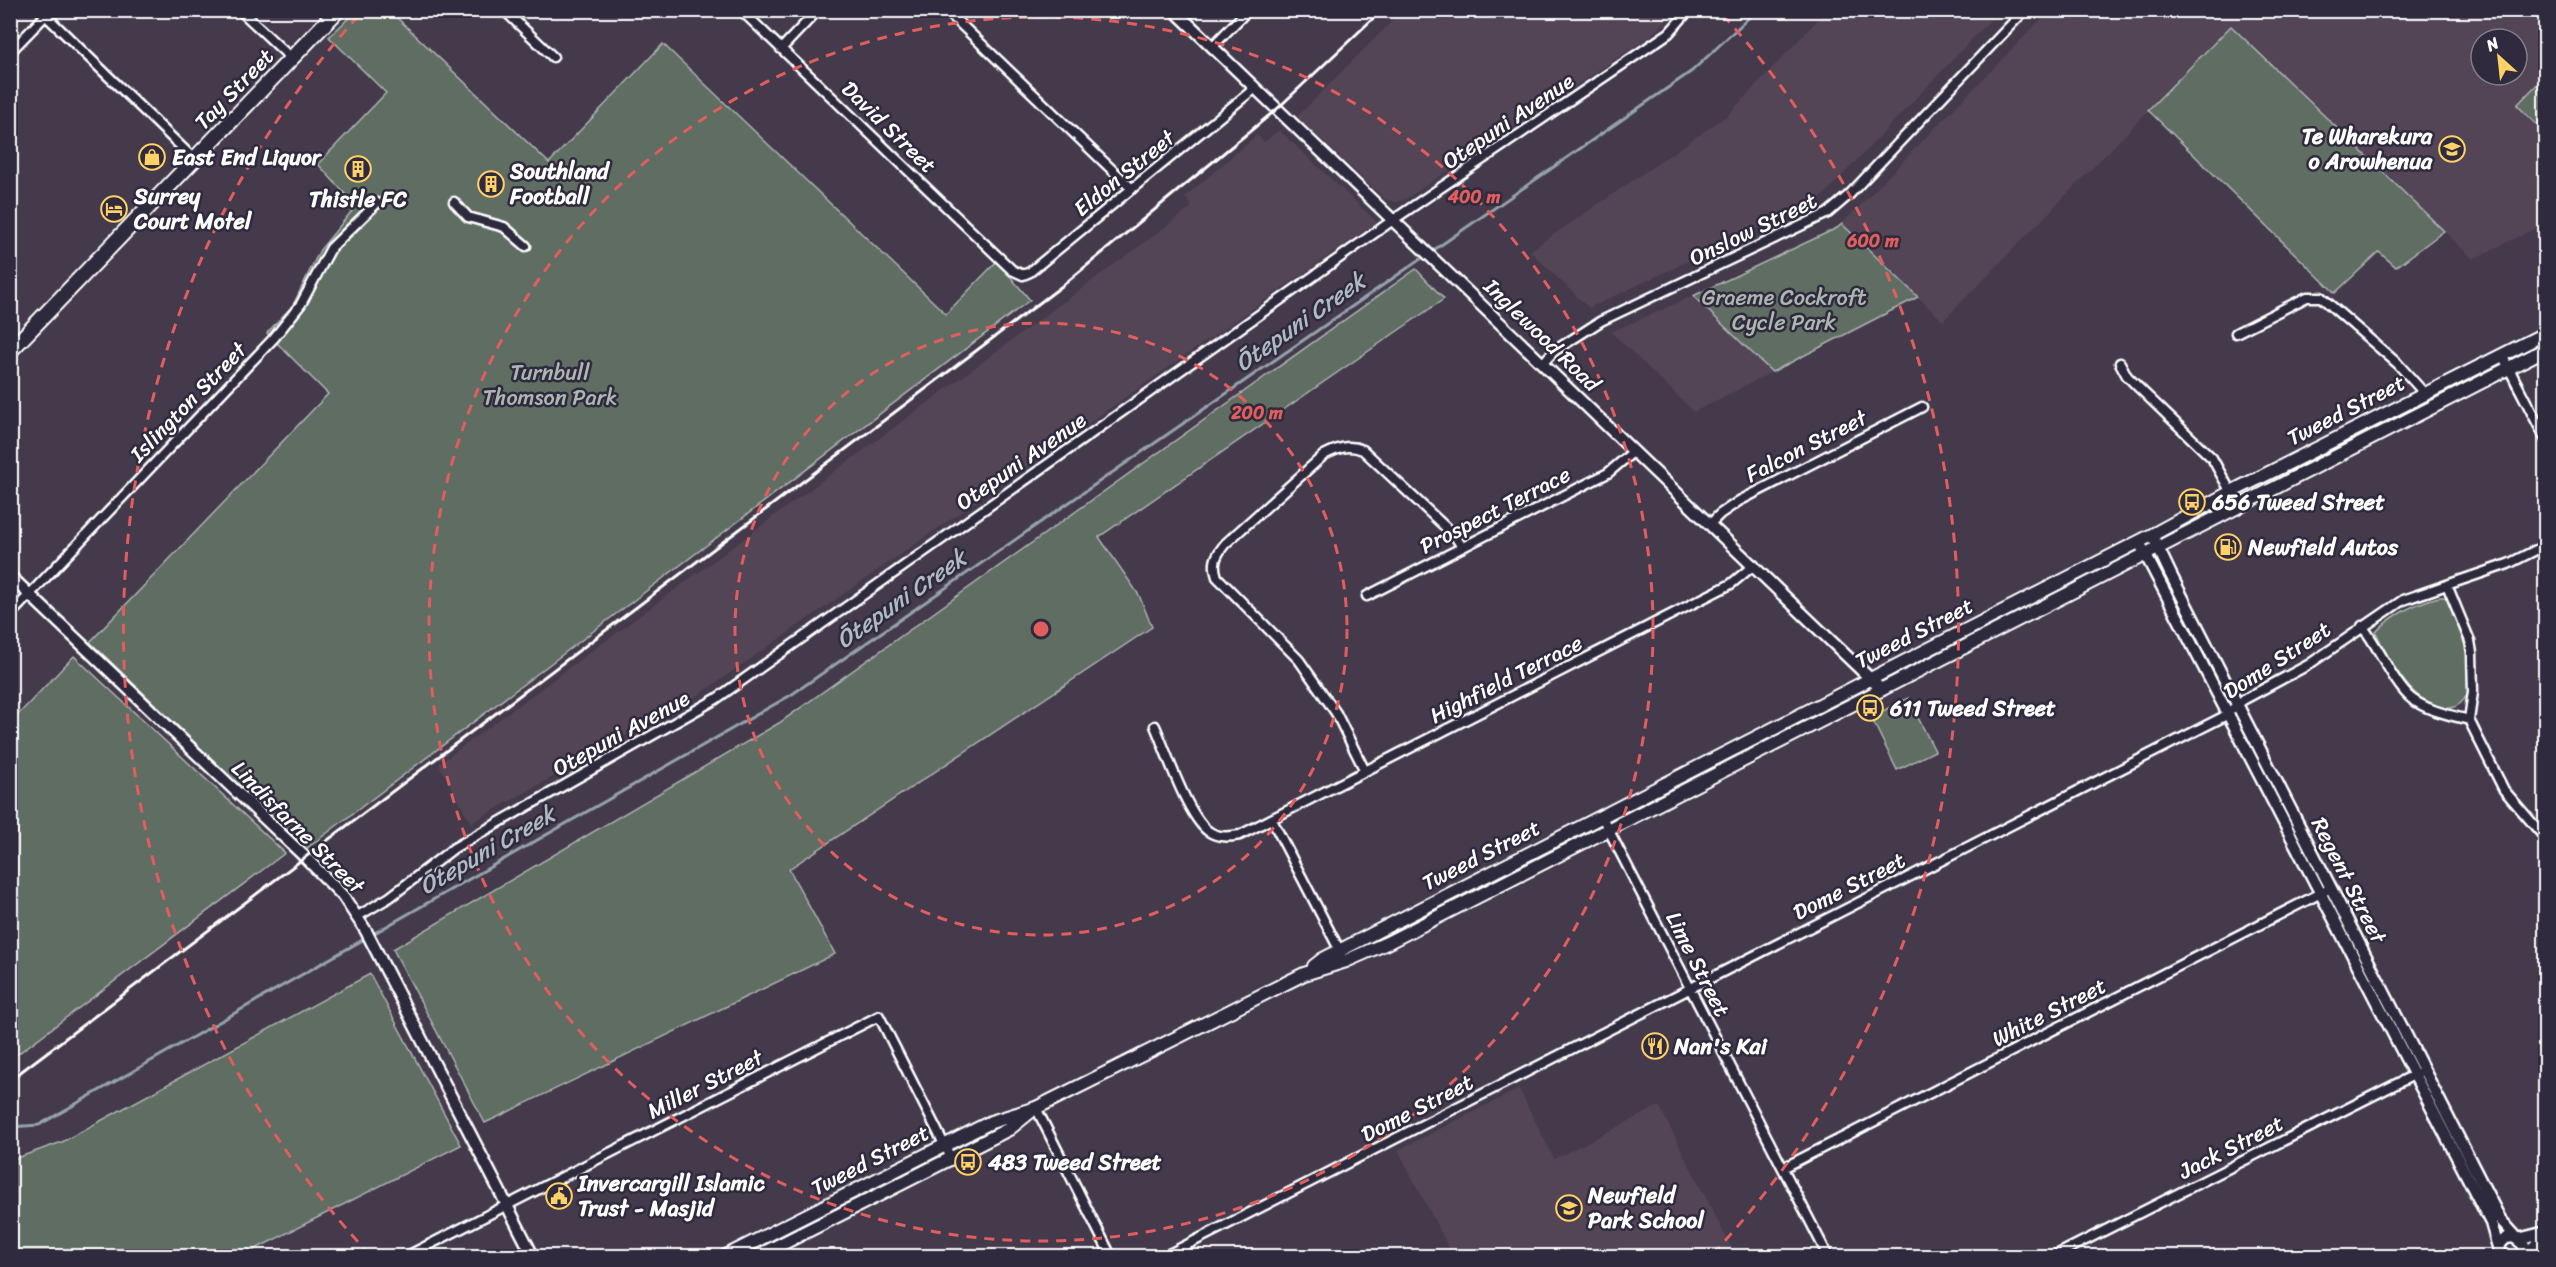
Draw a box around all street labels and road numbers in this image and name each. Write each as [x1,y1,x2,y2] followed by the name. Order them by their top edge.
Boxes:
[184,38,284,139] street label: Tay Street
[1434,62,1582,180] street label: Otepuni Avenue
[832,71,946,183] street label: David Street
[1064,119,1185,227] street label: Eldon Street
[1682,181,1824,277] street label: Onslow Street
[1473,268,1611,402] street label: Inglewood Road
[119,332,257,472] street label: Islington Street
[2280,363,2412,457] street label: Tweed Street
[1738,398,1875,493] street label: Falcon Street
[947,401,1095,521] street label: Otepuni Avenue
[1413,455,1577,565] street label: Prospect Terrace
[1848,586,1980,680] street label: Tweed Street
[2215,610,2339,710] street label: Dome Street
[1422,624,1590,734] street label: Highfield Terrace
[545,679,698,787] street label: Otepuni Avenue
[222,751,375,904] street label: Lindisfarne Street
[1415,808,1547,902] street label: Tweed Street
[2300,810,2398,951] street label: Regent Street
[1786,841,1913,931] street label: Dome Street
[1655,904,1741,1024] street label: Lime Street
[1985,966,2114,1058] street label: White Street
[640,1038,771,1130] street label: Miller Street
[1354,1063,1481,1153] street label: Dome Street
[2171,1104,2291,1191] street label: Jack Street
[804,1113,936,1207] street label: Tweed Street

